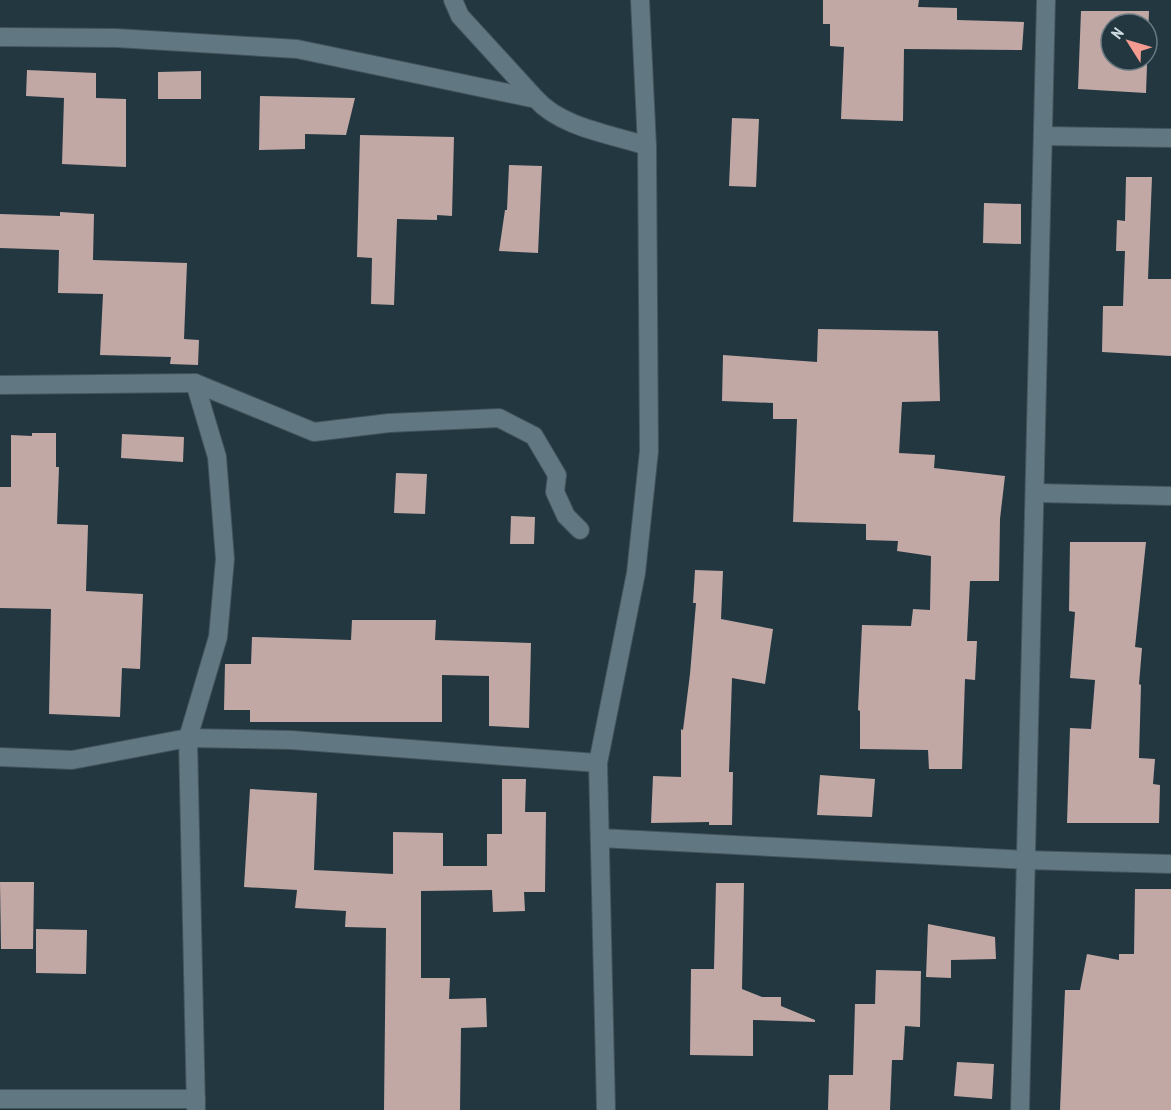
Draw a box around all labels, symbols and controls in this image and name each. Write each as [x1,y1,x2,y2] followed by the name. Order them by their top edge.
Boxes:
[1099,12,1159,72] north arrow
[1106,24,1128,42] text: N

